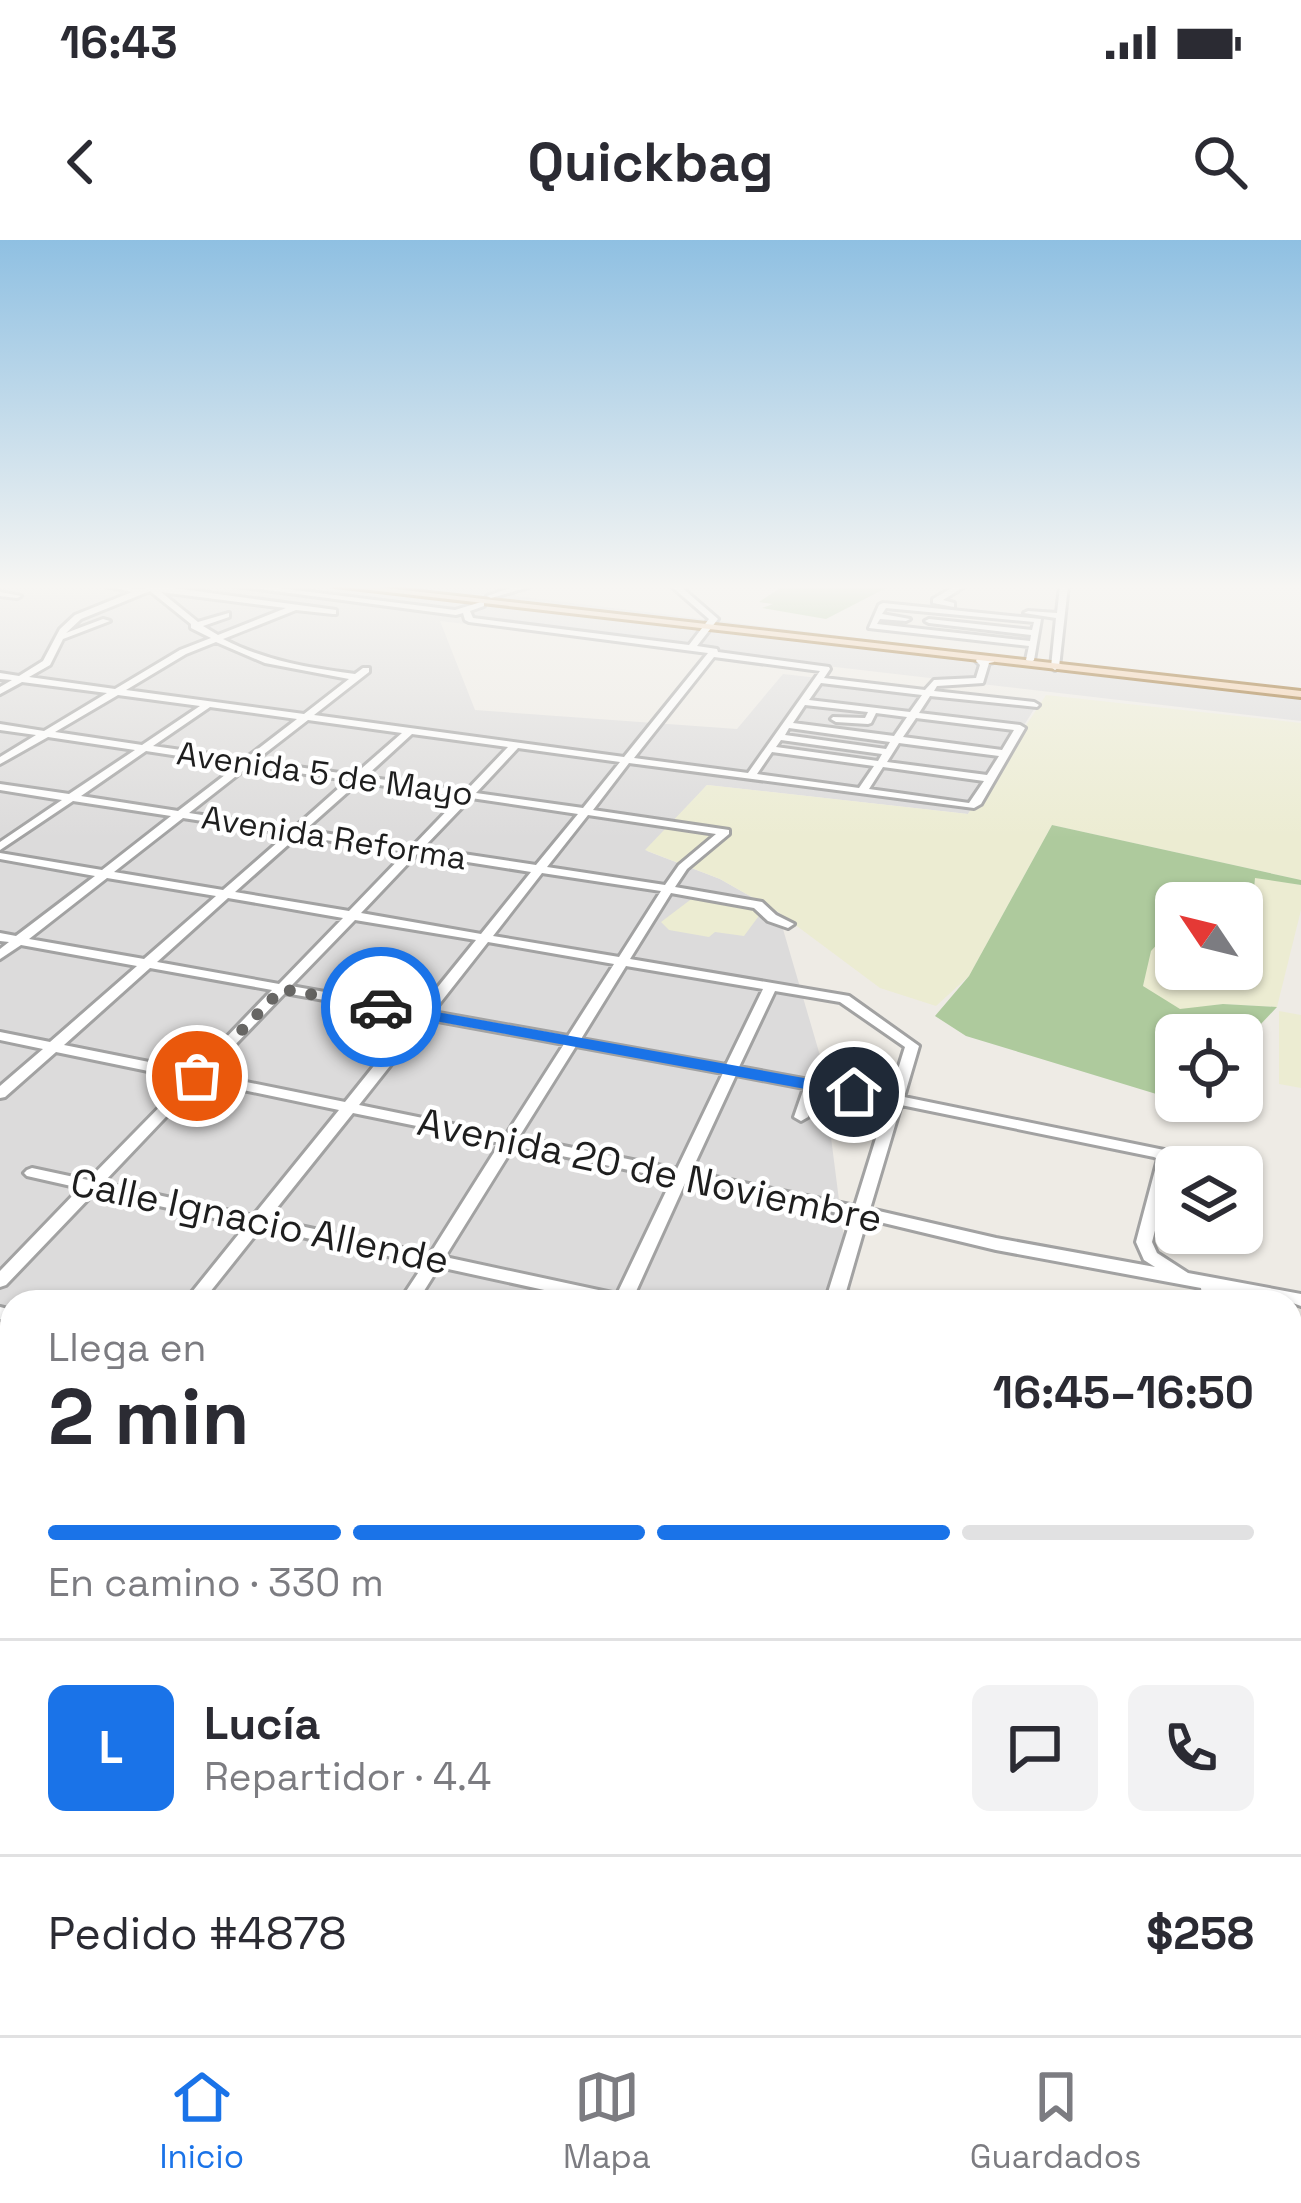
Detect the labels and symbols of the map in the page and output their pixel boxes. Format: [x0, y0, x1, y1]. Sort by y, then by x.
street label: Avenida 5 de Mayo [174, 732, 476, 816]
street label: Avenida Reforma [199, 796, 469, 880]
north arrow [1155, 882, 1263, 990]
courier [321, 947, 441, 1067]
pin [146, 1025, 248, 1127]
pin [803, 1041, 905, 1143]
street label: Avenida 20 de Noviembre [413, 1097, 887, 1243]
street label: Calle Ignacio Allende [66, 1157, 454, 1285]

